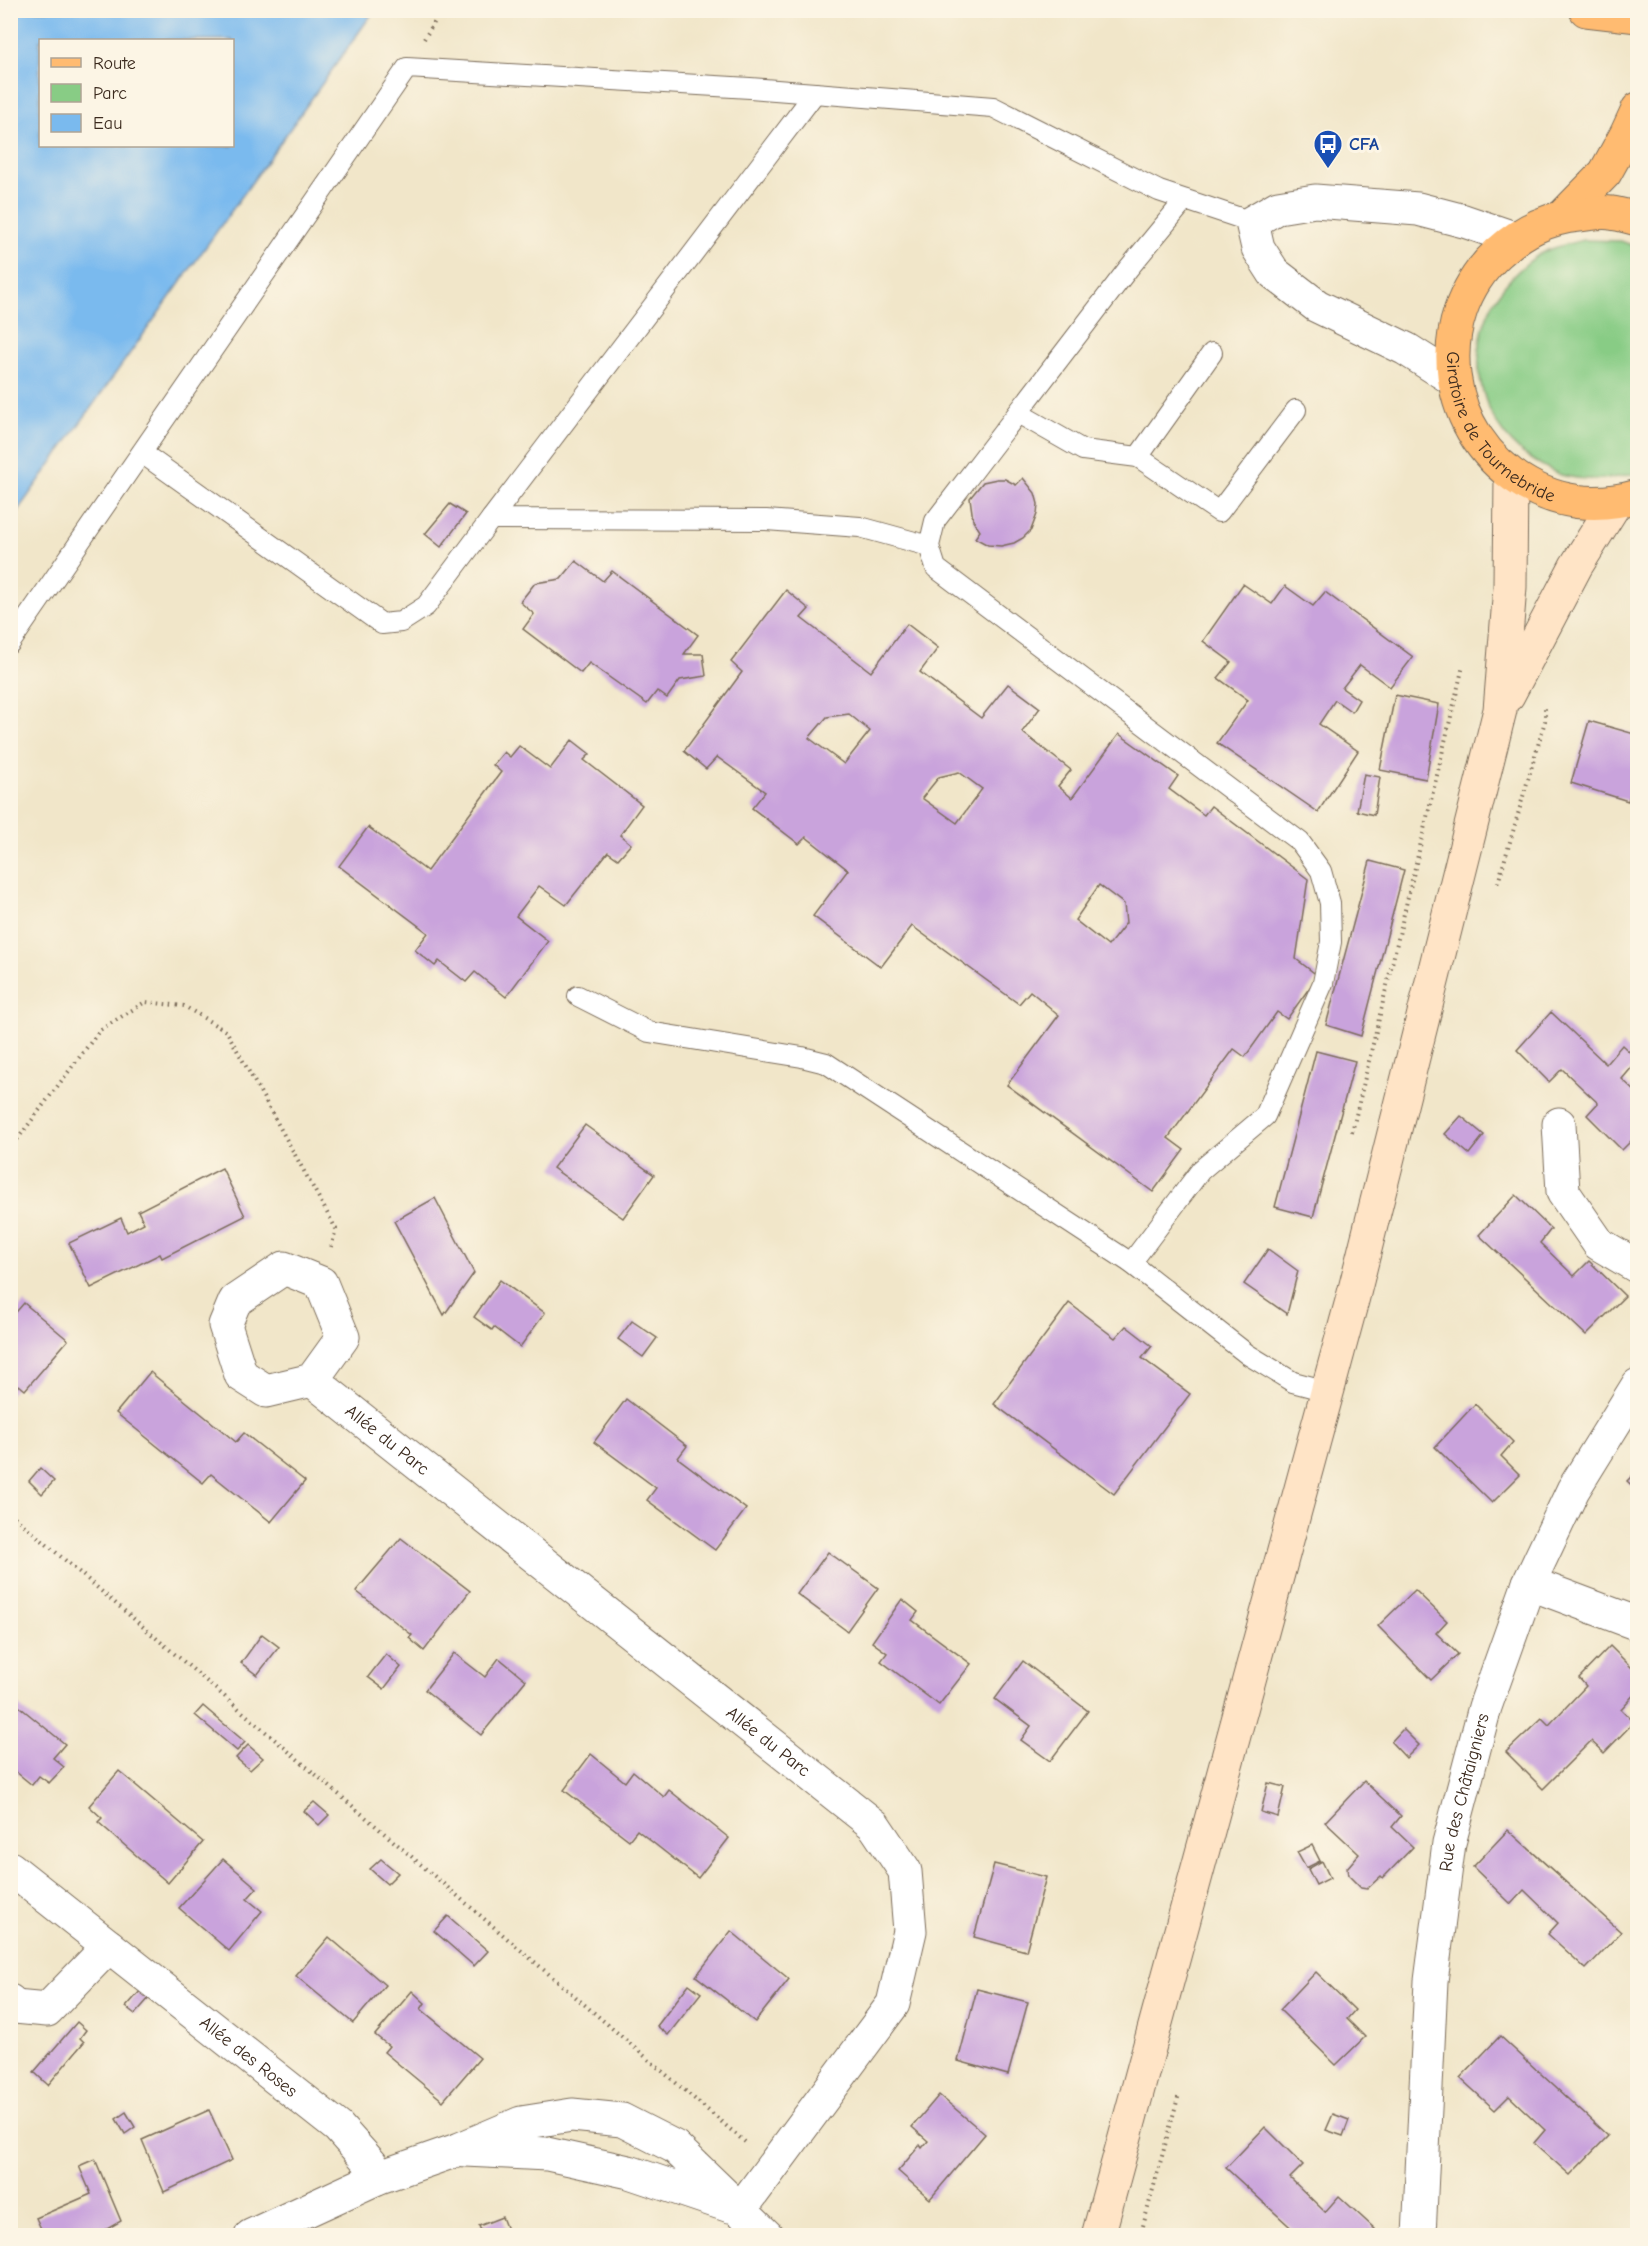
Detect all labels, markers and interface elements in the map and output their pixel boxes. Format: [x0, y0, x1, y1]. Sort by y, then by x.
legend [39, 39, 234, 147]
text: Route [93, 53, 136, 74]
text: Parc [93, 83, 127, 104]
text: Eau [93, 113, 122, 134]
bus stop icon: CFA [1312, 128, 1344, 170]
place label: CFA [1349, 134, 1379, 155]
street label: Giratoire de Tournebride [1442, 351, 1558, 506]
street label: Allée du Parc [341, 1400, 434, 1480]
street label: Allée du Parc [722, 1702, 815, 1781]
street label: Rue des Châtaigniers [1435, 1711, 1493, 1873]
street label: Allée des Roses [196, 2011, 302, 2101]

